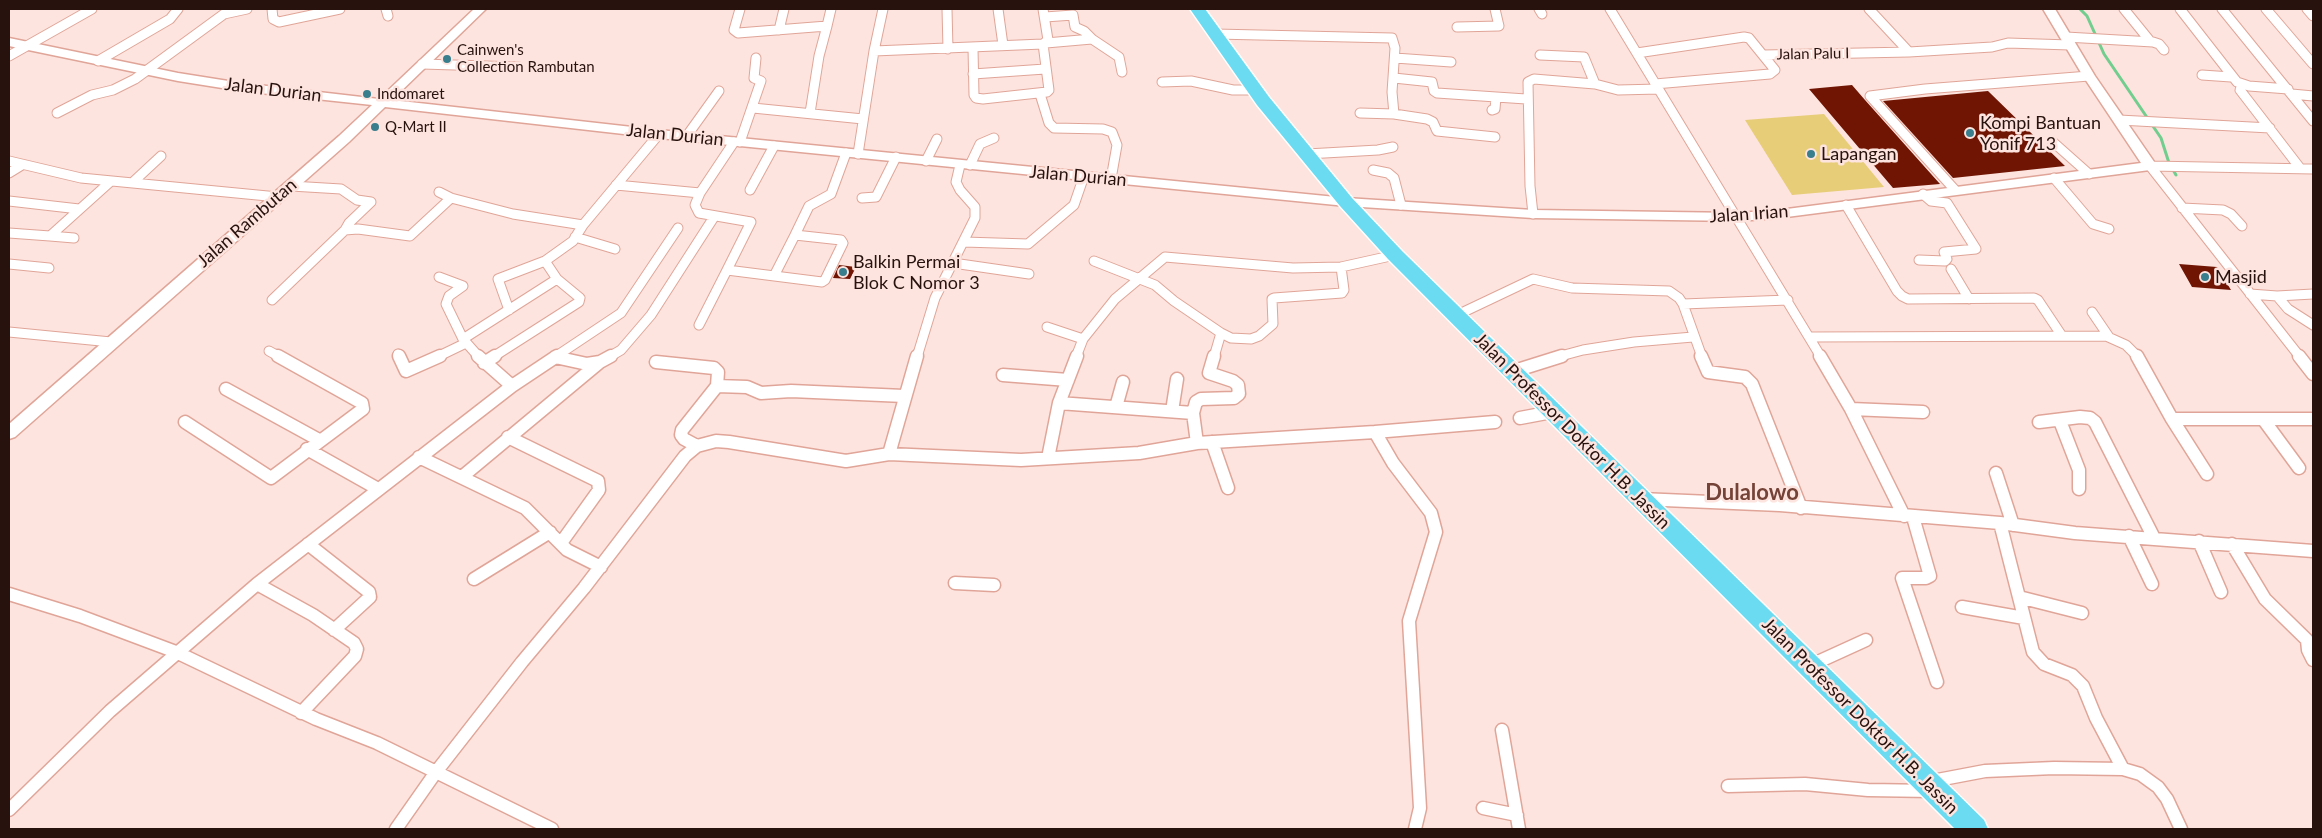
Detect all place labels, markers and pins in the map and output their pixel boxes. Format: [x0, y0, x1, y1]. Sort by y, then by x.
place label: Cainwen's Collection Rambutan [457, 41, 595, 76]
marker: Cainwen's Collection Rambutan [441, 53, 453, 65]
place label: Indomaret [377, 85, 445, 103]
marker: Indomaret [361, 88, 373, 100]
place label: Kompi Bantuan Yonif 713 [1980, 112, 2101, 154]
place label: Q-Mart II [385, 118, 447, 136]
marker: Q-Mart II [369, 121, 381, 133]
marker: Kompi Bantuan Yonif 713 [1964, 127, 1976, 139]
place label: Lapangan [1821, 143, 1897, 165]
marker: Lapangan [1805, 148, 1817, 160]
place label: Balkin Permai Blok C Nomor 3 [853, 251, 980, 294]
marker: Balkin Permai Blok C Nomor 3 [837, 266, 849, 278]
place label: Masjid [2215, 266, 2267, 288]
marker: Masjid [2199, 271, 2211, 283]

